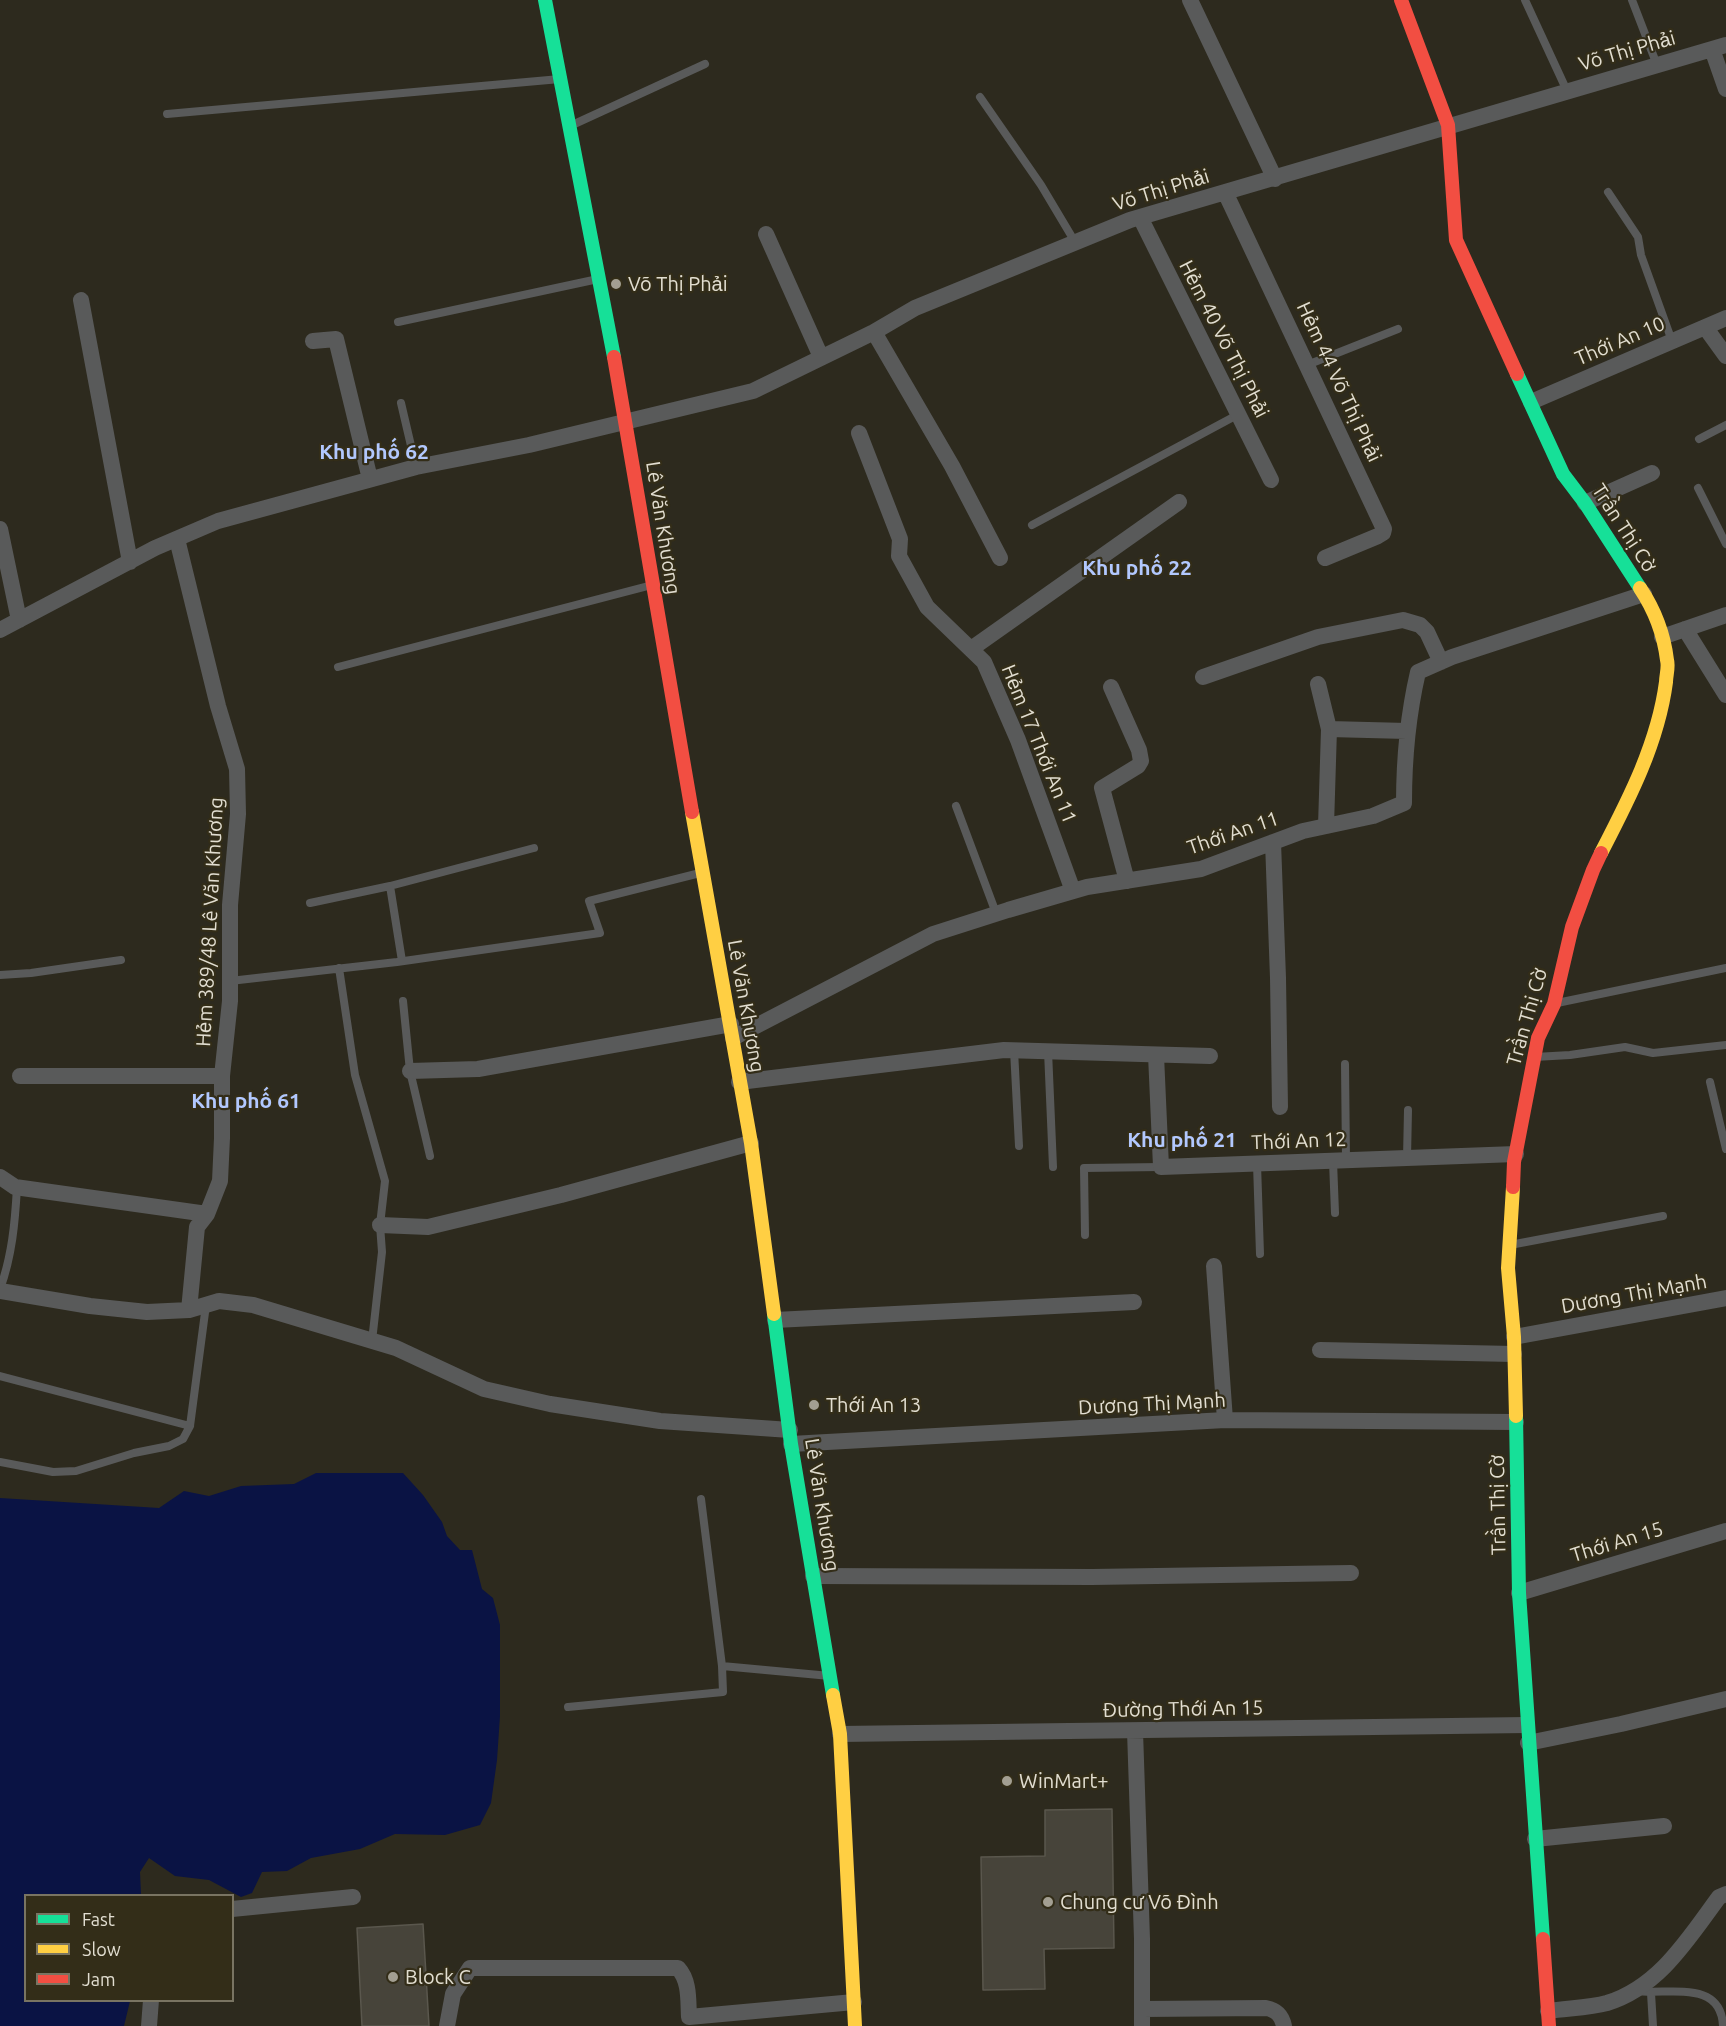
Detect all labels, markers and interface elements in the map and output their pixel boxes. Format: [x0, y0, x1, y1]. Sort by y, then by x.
street label: Võ Thị Phải [1576, 26, 1678, 76]
street label: Võ Thị Phải [1110, 164, 1212, 216]
street label: Hẻm 40 Võ Thị Phải [1174, 256, 1274, 422]
place label: Võ Thị Phải [628, 272, 728, 296]
marker: Võ Thị Phải [609, 277, 623, 291]
street label: Hẻm 44 Võ Thị Phải [1291, 298, 1387, 466]
street label: Thới An 10 [1571, 311, 1669, 371]
district label: Khu phố 62 [319, 439, 429, 465]
street label: Lê Văn Khương [641, 460, 685, 596]
street label: Trần Thị Cờ [1587, 479, 1661, 577]
district label: Khu phố 22 [1082, 555, 1192, 581]
street label: Hẻm 17 Thới An 11 [996, 661, 1082, 827]
street label: Hẻm 389/48 Lê Văn Khương [191, 797, 229, 1047]
street label: Thới An 11 [1184, 806, 1282, 860]
street label: Lê Văn Khương [723, 938, 769, 1074]
street label: Trần Thị Cờ [1502, 965, 1552, 1069]
district label: Khu phố 61 [191, 1088, 301, 1114]
district label: Khu phố 21 [1127, 1127, 1237, 1153]
street label: Thới An 12 [1251, 1127, 1347, 1155]
street label: Dương Thị Mạnh [1559, 1269, 1709, 1319]
street label: Dương Thị Mạnh [1078, 1388, 1226, 1420]
place label: Thới An 13 [826, 1393, 921, 1417]
marker: Thới An 13 [807, 1398, 821, 1412]
street label: Lê Văn Khương [800, 1437, 844, 1573]
street label: Trần Thị Cờ [1485, 1455, 1511, 1555]
street label: Thới An 15 [1568, 1517, 1666, 1567]
street label: Đường Thới An 15 [1102, 1696, 1264, 1722]
place label: WinMart+ [1019, 1769, 1109, 1793]
marker: WinMart+ [1000, 1774, 1014, 1788]
place label: Chung cư Võ Đình [1060, 1890, 1219, 1914]
legend [24, 1894, 234, 2002]
marker: Chung cư Võ Đình [1041, 1895, 1055, 1909]
text: Fast [82, 1909, 115, 1929]
text: Slow [82, 1939, 121, 1959]
place label: Block C [405, 1965, 471, 1989]
text: Jam [82, 1969, 116, 1989]
marker: Block C [386, 1970, 400, 1984]

